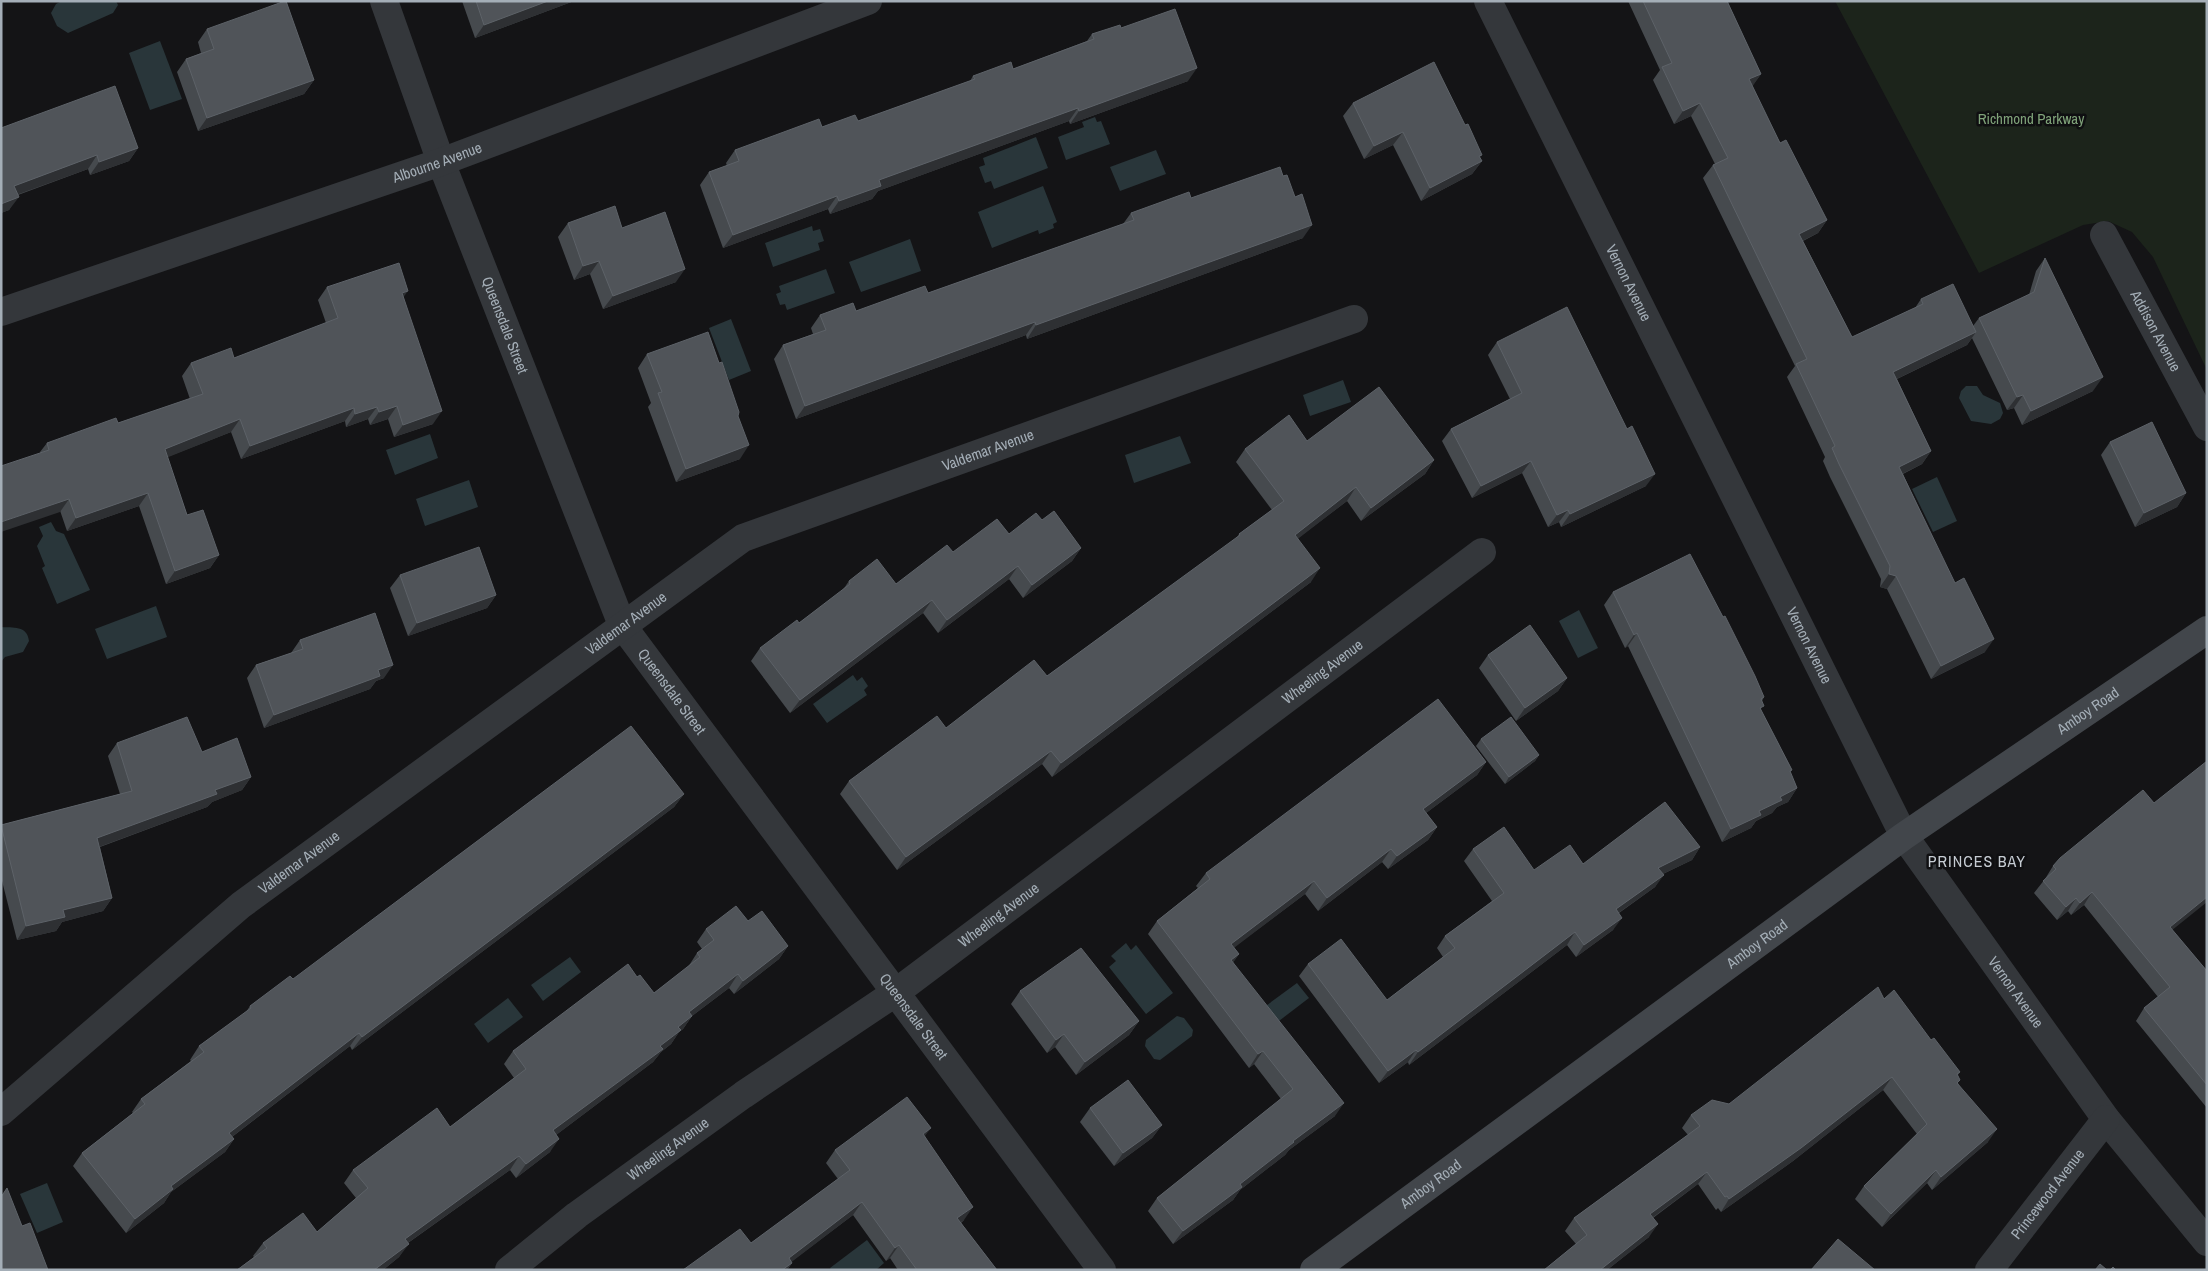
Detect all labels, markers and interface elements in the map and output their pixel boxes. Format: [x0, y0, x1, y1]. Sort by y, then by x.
park label: Richmond Parkway [1978, 108, 2085, 129]
street label: Albourne Avenue [389, 137, 485, 188]
street label: Vernon Avenue [1601, 241, 1657, 325]
street label: Queensdale Street [477, 273, 534, 377]
street label: Addison Avenue [2125, 286, 2186, 375]
street label: Valdemar Avenue [939, 424, 1037, 476]
street label: Valdemar Avenue [581, 586, 671, 660]
street label: Vernon Avenue [1782, 603, 1838, 687]
street label: Wheeling Avenue [1277, 634, 1367, 709]
street label: Queensdale Street [633, 644, 711, 739]
street label: Amboy Road [2052, 682, 2123, 740]
street label: Valdemar Avenue [254, 825, 344, 899]
district label: PRINCES BAY [1928, 850, 2026, 872]
street label: Wheeling Avenue [954, 877, 1043, 952]
street label: Amboy Road [1721, 914, 1792, 974]
street label: Vernon Avenue [1983, 952, 2049, 1032]
street label: Queensdale Street [875, 969, 953, 1064]
street label: Wheeling Avenue [623, 1112, 713, 1185]
street label: Princewood Avenue [2006, 1144, 2089, 1243]
street label: Amboy Road [1395, 1154, 1465, 1214]

